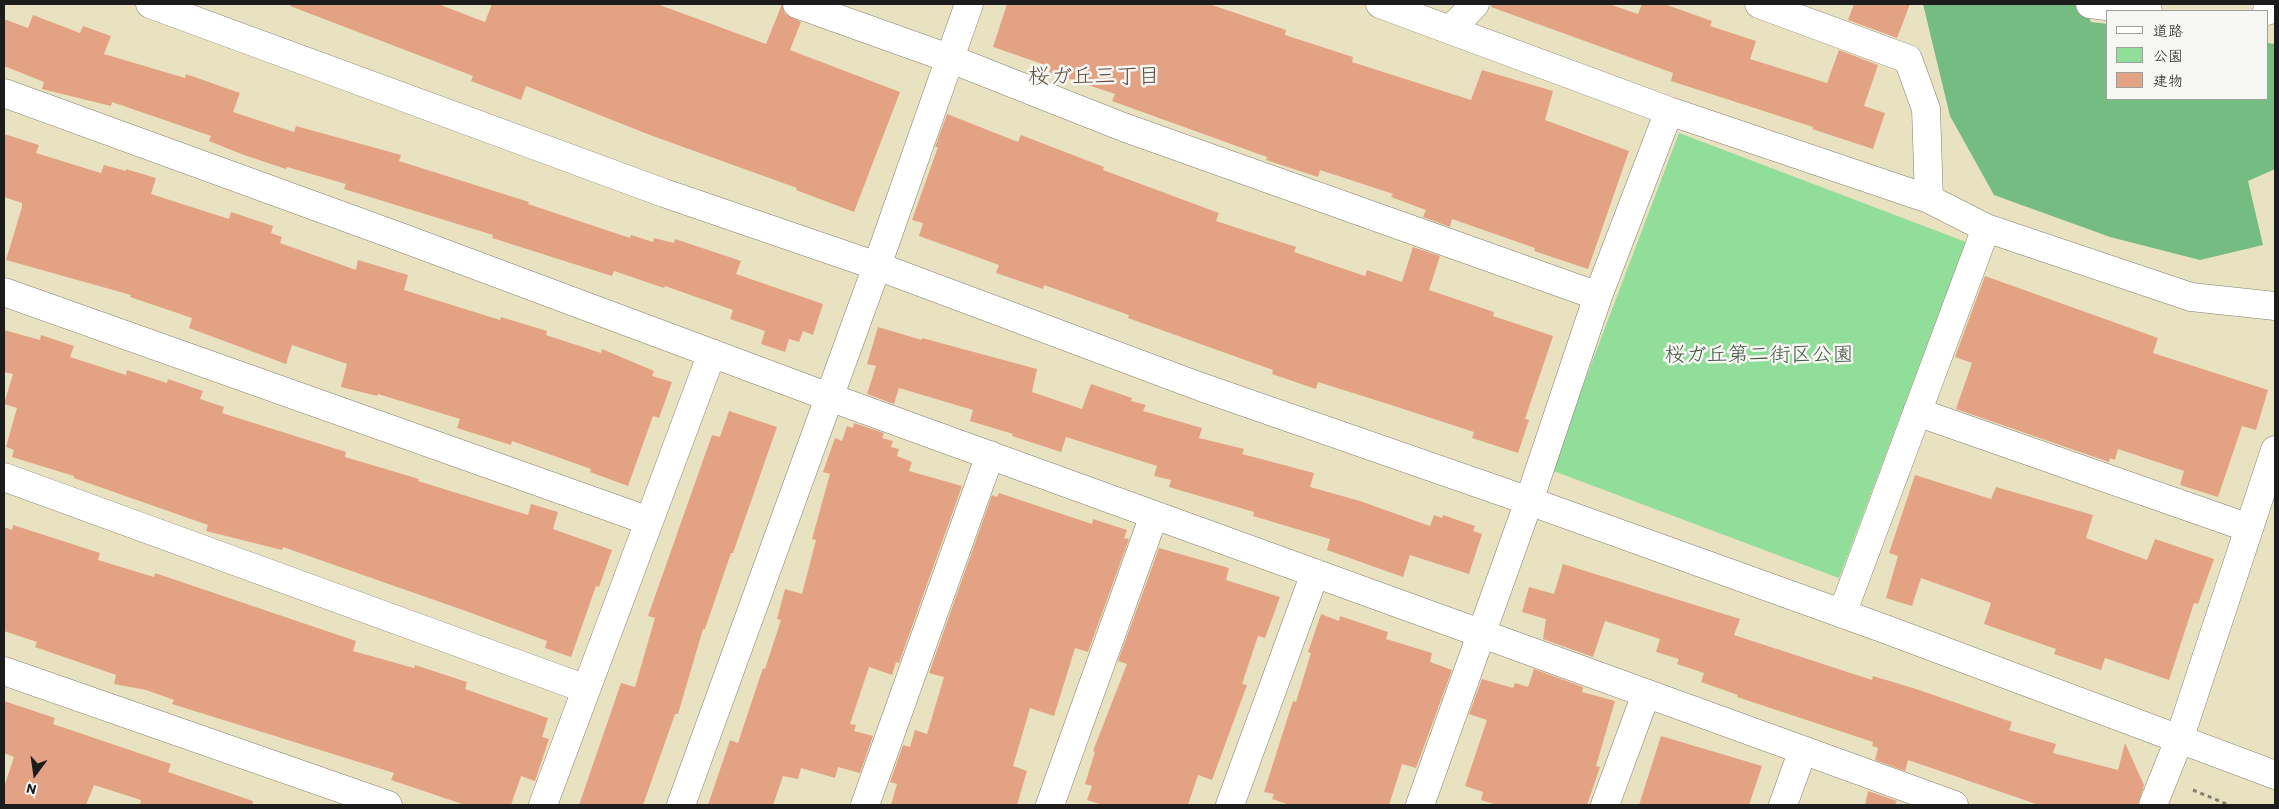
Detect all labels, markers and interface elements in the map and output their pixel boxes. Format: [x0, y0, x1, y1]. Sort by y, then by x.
legend [2106, 10, 2269, 100]
text: 道路 [2153, 22, 2183, 40]
text: 公園 [2153, 47, 2183, 65]
district label: 桜ガ丘三丁目 [1028, 64, 1160, 90]
text: 建物 [2153, 72, 2183, 90]
park label: 桜ガ丘第二街区公園 [1665, 343, 1853, 369]
north arrow [10, 749, 60, 799]
text: N [25, 780, 38, 798]

